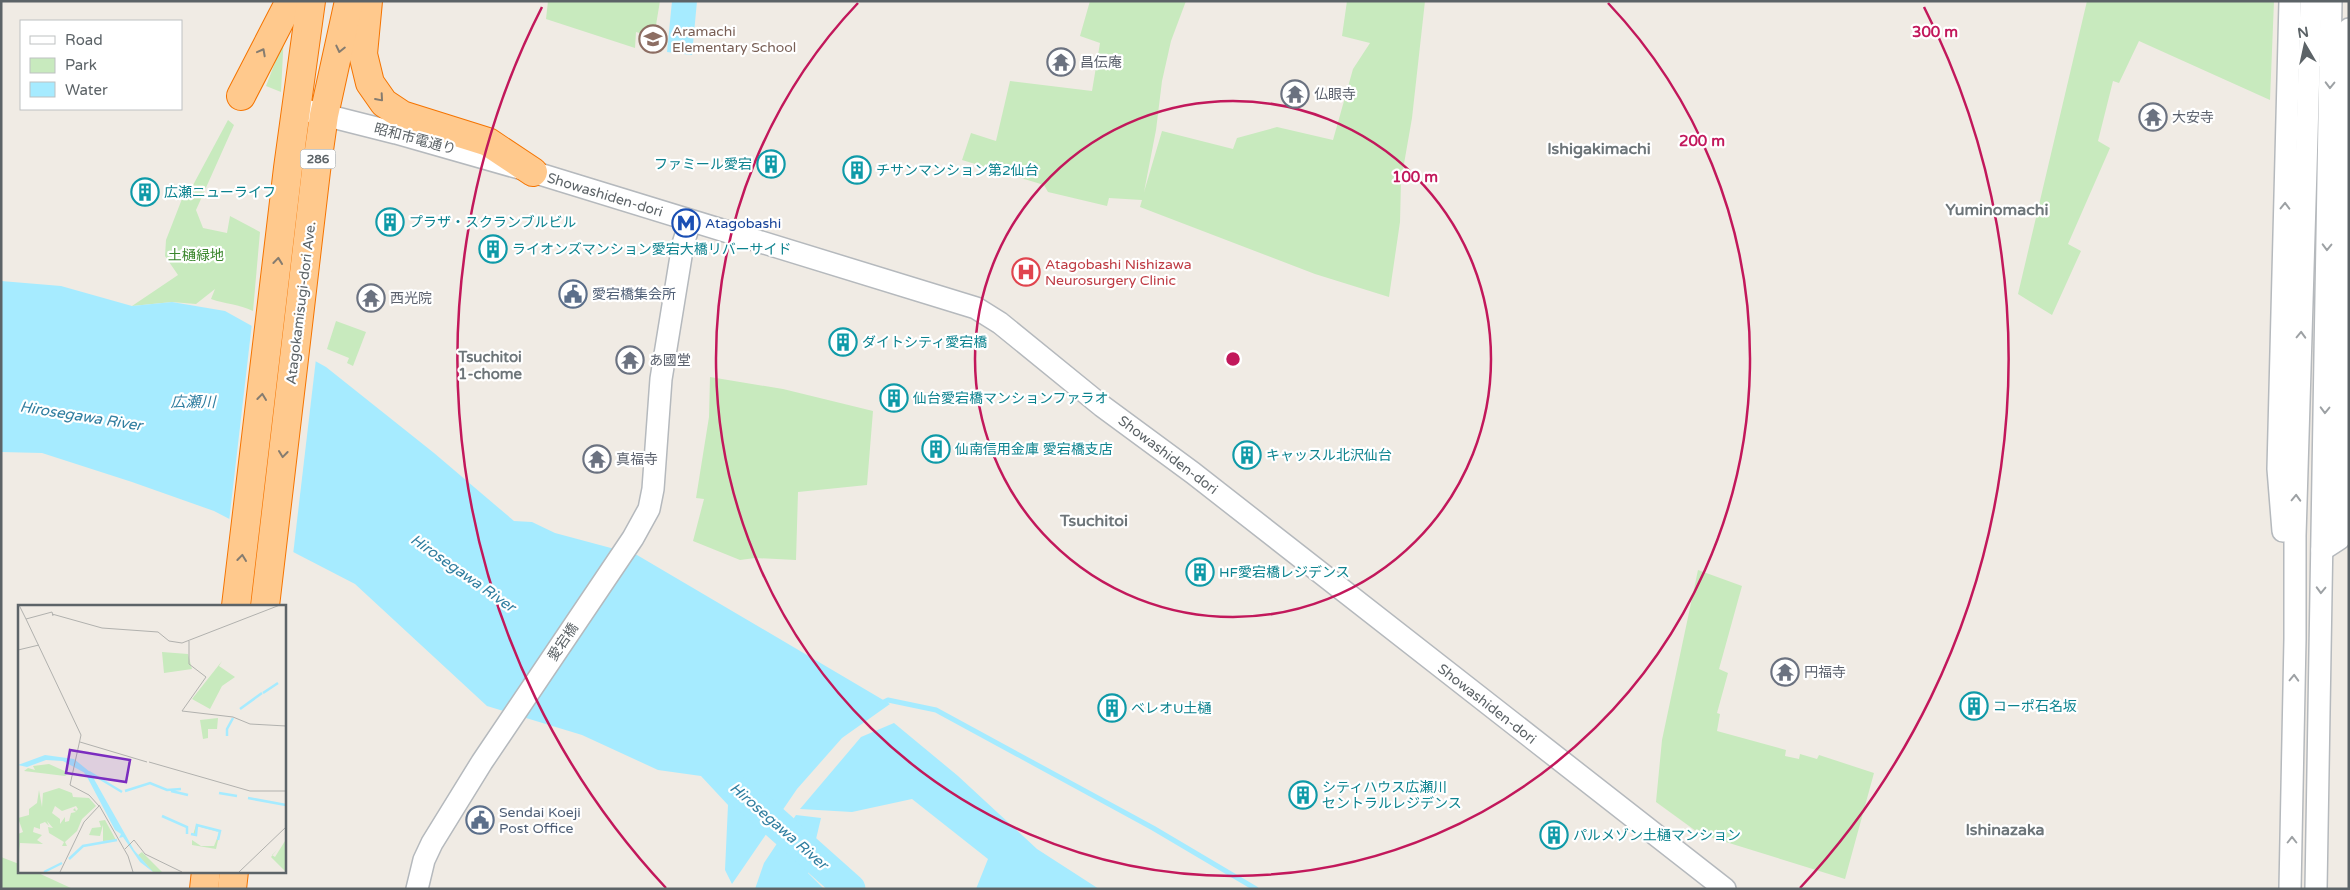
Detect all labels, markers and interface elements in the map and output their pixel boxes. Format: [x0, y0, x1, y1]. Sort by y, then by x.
legend [20, 20, 182, 110]
north arrow [2280, 20, 2330, 70]
place label: Aramachi Elementary School [672, 23, 796, 56]
text: 300 m [1912, 23, 1958, 41]
text: N [2296, 23, 2310, 42]
school or university icon: Aramachi Elementary School [638, 24, 668, 54]
text: Road [65, 31, 103, 49]
one-way arrow [335, 45, 346, 54]
temple icon: 昌伝庵 [1046, 47, 1076, 77]
one-way arrow [256, 48, 266, 57]
place label: 昌伝庵 [1080, 54, 1122, 71]
text: Park [65, 56, 97, 74]
temple icon: 仏眼寺 [1280, 79, 1310, 109]
text: Water [65, 81, 108, 99]
one-way arrow [2325, 82, 2335, 89]
place label: 仏眼寺 [1314, 86, 1356, 103]
one-way arrow [375, 92, 384, 101]
temple icon: 大安寺 [2138, 102, 2168, 132]
place label: 大安寺 [2172, 109, 2214, 126]
street label: 昭和市電通り [372, 120, 458, 158]
text: 200 m [1679, 132, 1725, 150]
district label: Ishigakimachi [1547, 139, 1651, 159]
building icon: ファミール愛宕 [756, 149, 786, 179]
road number: 286 [300, 150, 336, 168]
building icon: チサンマンション第2仙台 [842, 155, 872, 185]
place label: ファミール愛宕 [654, 156, 752, 173]
place label: チサンマンション第2仙台 [876, 162, 1039, 179]
text: 100 m [1392, 168, 1438, 186]
street label: Showashiden-dori [545, 169, 665, 221]
building icon: 広瀬ニューライフ [130, 177, 160, 207]
place label: 広瀬ニューライフ [164, 184, 276, 201]
district label: Yuminomachi [1946, 200, 2048, 220]
one-way arrow [2280, 201, 2290, 209]
building icon: プラザ・スクランブルビル [375, 207, 405, 237]
metro station icon: Atagobashi [671, 208, 701, 238]
place label: プラザ・スクランブルビル [409, 214, 577, 231]
place label: Atagobashi [705, 215, 781, 232]
street label: Atagokamisugi-dori Ave. [283, 220, 319, 386]
building icon: ライオンズマンション愛宕大橋リバーサイド [478, 234, 508, 264]
place label: ライオンズマンション愛宕大橋リバーサイド [512, 241, 791, 258]
one-way arrow [2322, 244, 2332, 252]
park label: 土樋緑地 [168, 247, 224, 264]
place label: Atagobashi Nishizawa Neurosurgery Clinic [1045, 256, 1192, 289]
one-way arrow [272, 257, 283, 265]
hospital icon: Atagobashi Nishizawa Neurosurgery Clinic [1011, 257, 1041, 287]
public building icon: 愛宕橋集会所 [558, 279, 588, 309]
temple icon: 西光院 [356, 283, 386, 313]
place label: 愛宕橋集会所 [592, 286, 676, 303]
place label: 西光院 [390, 290, 432, 307]
building icon: ダイトシティ愛宕橋 [828, 327, 858, 357]
one-way arrow [2296, 331, 2306, 338]
place label: ダイトシティ愛宕橋 [862, 334, 987, 351]
temple icon: あ國堂 [615, 345, 645, 375]
district label: Tsuchitoi 1-chome [457, 348, 523, 383]
centre of rings [1224, 350, 1242, 368]
place label: あ國堂 [649, 352, 691, 369]
building icon: 仙台愛宕橋マンションファラオ [879, 383, 909, 413]
place label: 仙台愛宕橋マンションファラオ [913, 390, 1109, 407]
one-way arrow [256, 392, 267, 400]
water label: 広瀬川 [170, 393, 217, 411]
water label: Hirosegawa River [19, 397, 146, 435]
one-way arrow [2320, 406, 2330, 414]
street label: Showashiden-dori [1115, 412, 1221, 498]
building icon: 仙南信用金庫 愛宕橋支店 [921, 434, 951, 464]
building icon: キャッスル北沢仙台 [1232, 440, 1262, 470]
place label: 仙南信用金庫 愛宕橋支店 [955, 441, 1113, 458]
temple icon: 真福寺 [582, 444, 612, 474]
place label: キャッスル北沢仙台 [1266, 447, 1392, 464]
one-way arrow [278, 450, 289, 458]
place label: 真福寺 [616, 451, 658, 468]
one-way arrow [2291, 493, 2301, 501]
district label: Tsuchitoi [1059, 511, 1128, 531]
water label: Hirosegawa River [407, 530, 521, 617]
one-way arrow [236, 554, 247, 562]
building icon: HF愛宕橋レジデンス [1185, 557, 1215, 587]
place label: HF愛宕橋レジデンス [1219, 564, 1350, 581]
one-way arrow [2316, 586, 2327, 594]
inset map [18, 605, 285, 872]
street label: 愛宕橋 [544, 620, 582, 664]
temple icon: 円福寺 [1770, 657, 1800, 687]
street label: Showashiden-dori [1434, 660, 1540, 748]
place label: 円福寺 [1804, 664, 1846, 681]
one-way arrow [2289, 673, 2299, 681]
building icon: コーポ石名坂 [1959, 691, 1989, 721]
building icon: ベレオU土樋 [1097, 693, 1127, 723]
place label: コーポ石名坂 [1993, 698, 2077, 715]
place label: ベレオU土樋 [1131, 700, 1212, 717]
water label: Hirosegawa River [726, 779, 833, 875]
place label: シティハウス広瀬川 セントラルレジデンス [1322, 779, 1462, 812]
building icon: シティハウス広瀬川 セントラルレジデンス [1288, 780, 1318, 810]
place label: Sendai Koeji Post Office [499, 804, 581, 837]
public building icon: Sendai Koeji Post Office [465, 805, 495, 835]
building icon: パルメゾン土樋マンション [1539, 820, 1569, 850]
district label: Ishinazaka [1965, 820, 2045, 840]
place label: パルメゾン土樋マンション [1573, 827, 1741, 844]
one-way arrow [2287, 836, 2297, 844]

